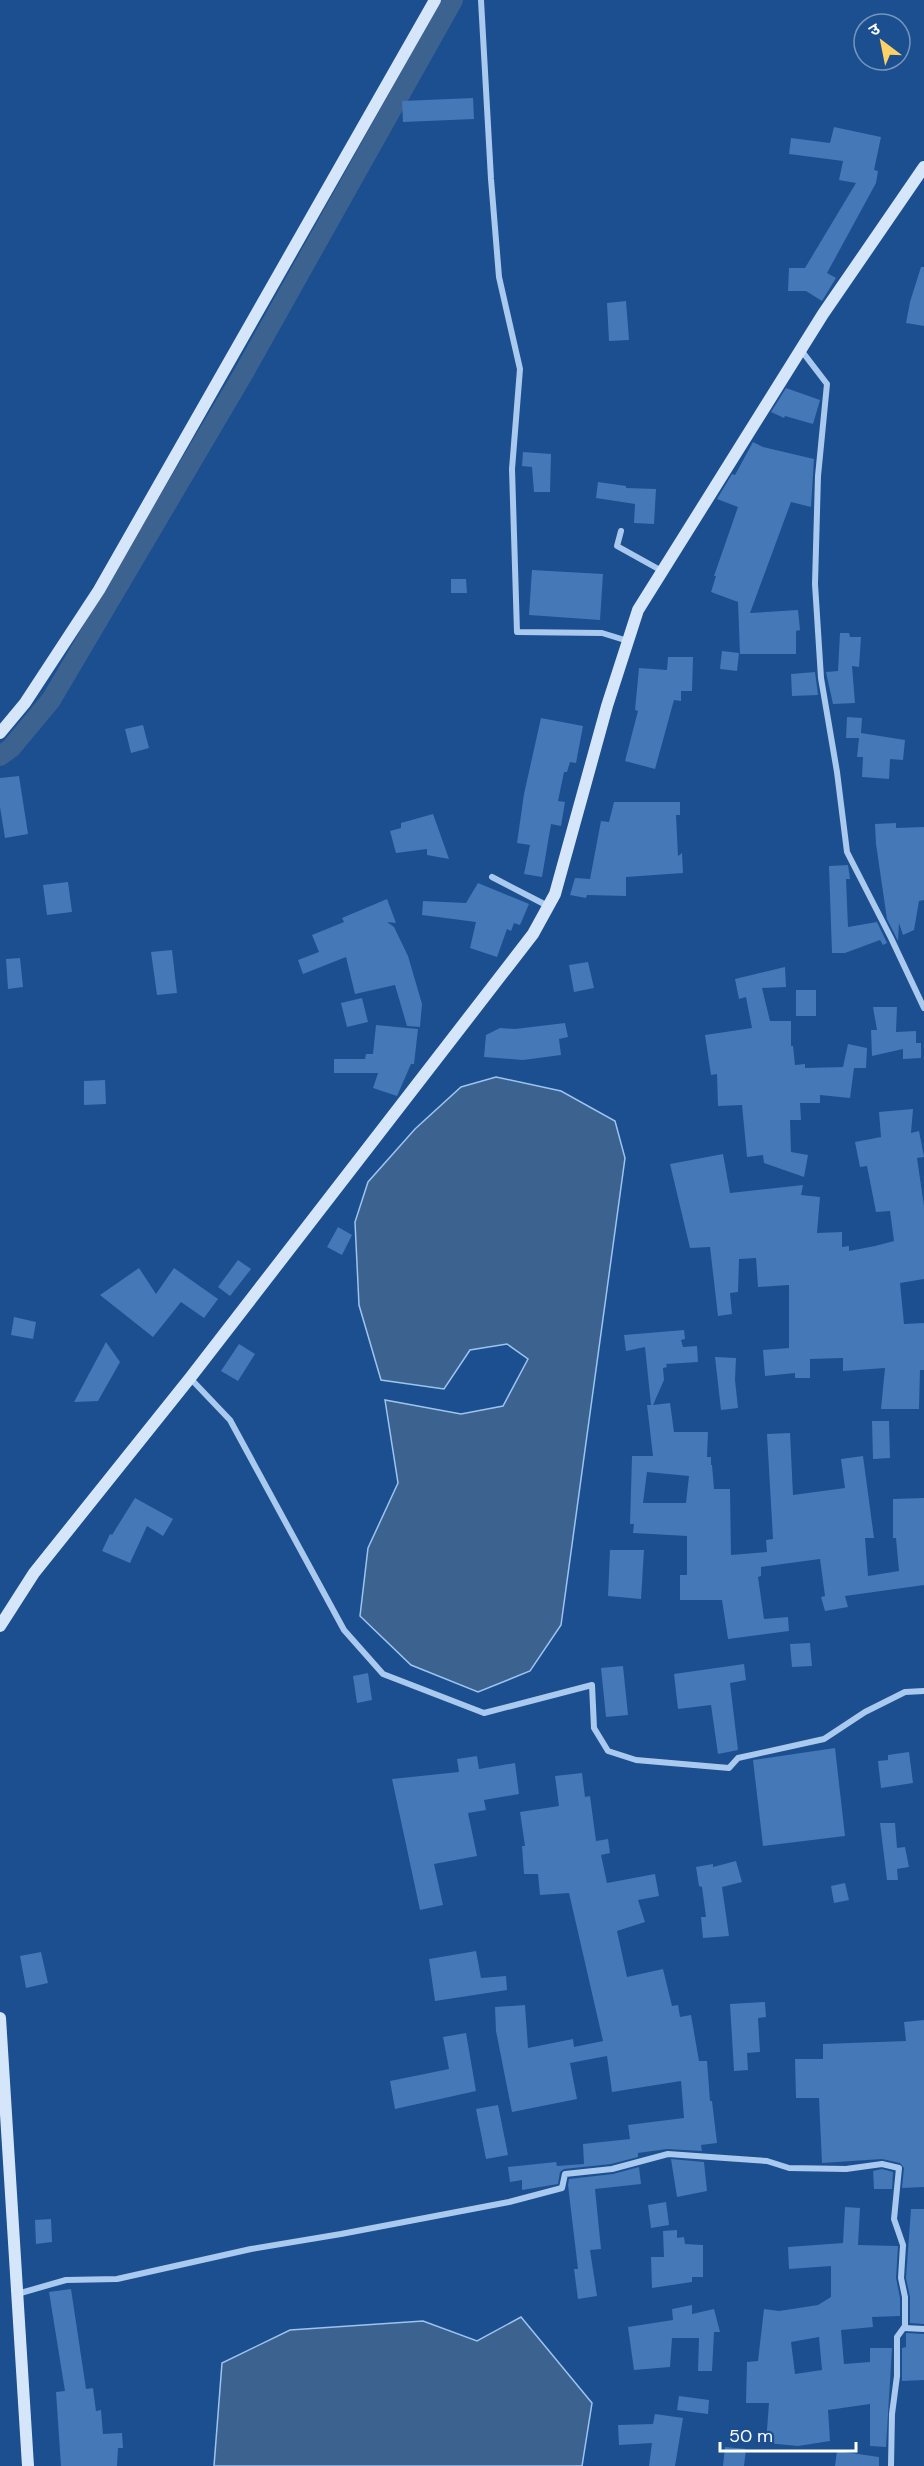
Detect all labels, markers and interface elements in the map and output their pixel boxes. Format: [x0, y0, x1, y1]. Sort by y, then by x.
north arrow [852, 12, 912, 72]
text: उ [865, 18, 884, 41]
scale bar [720, 2415, 856, 2453]
text: 50 m [729, 2424, 773, 2448]

